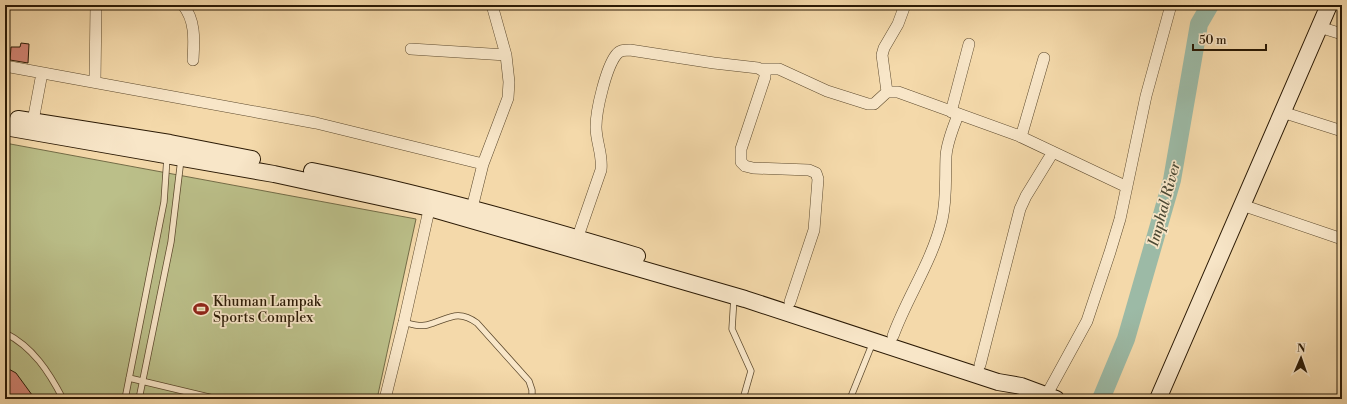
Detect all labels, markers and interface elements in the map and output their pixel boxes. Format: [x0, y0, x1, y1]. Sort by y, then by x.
scale bar [1193, 26, 1266, 52]
text: 50 m [1199, 33, 1227, 48]
water label: Imphal River [1144, 159, 1185, 250]
place label: Khuman Lampak Sports Complex [213, 293, 322, 327]
sports icon: Khuman Lampak Sports Complex [192, 300, 210, 318]
north arrow [1281, 338, 1321, 378]
text: N [1297, 342, 1306, 356]

